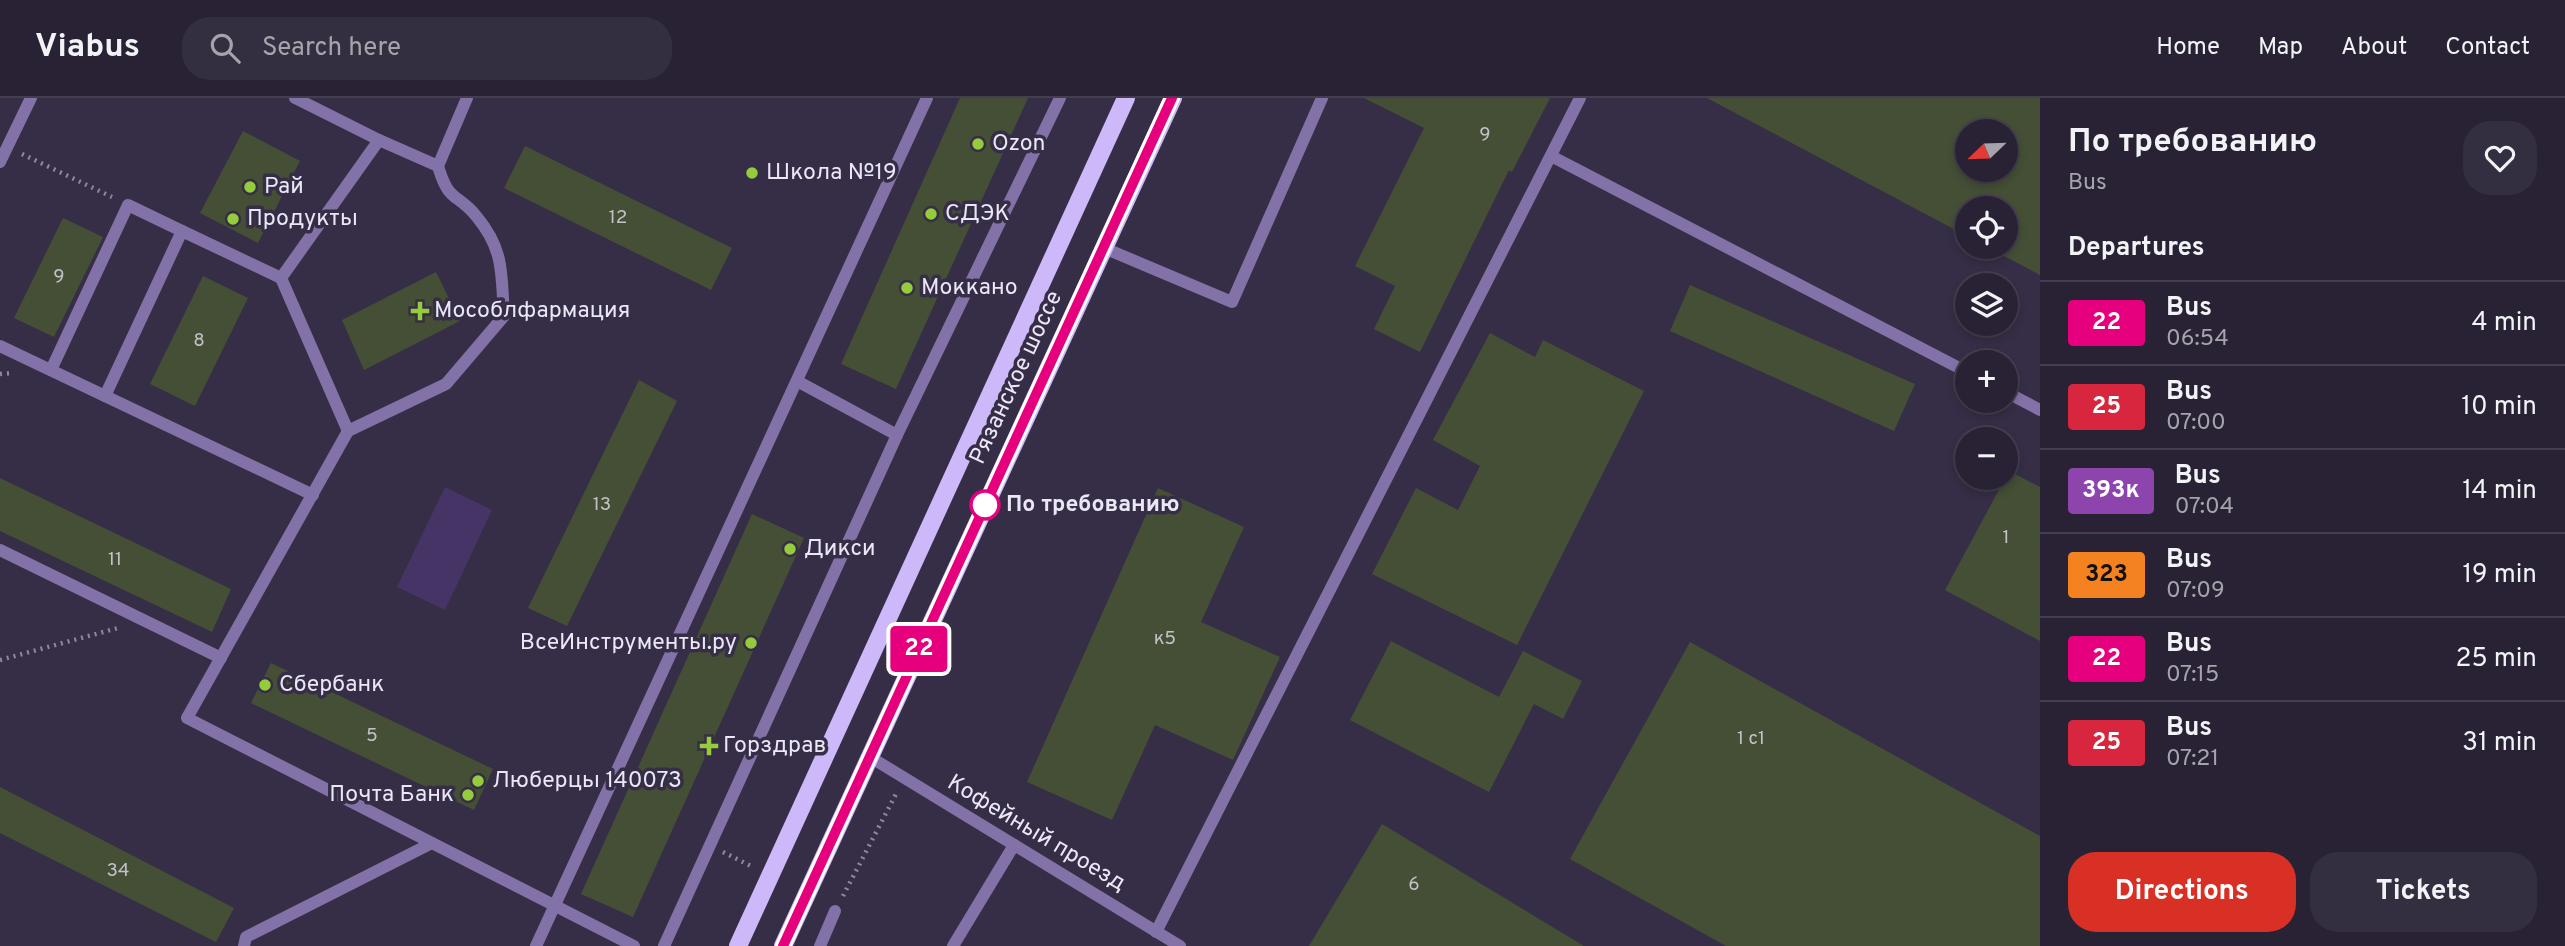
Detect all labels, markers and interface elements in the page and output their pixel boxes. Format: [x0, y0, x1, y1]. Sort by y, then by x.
search box [182, 17, 672, 80]
text: Viabus [35, 27, 140, 69]
icon: search [206, 29, 244, 67]
text: Search here [262, 32, 401, 65]
text: Home [2156, 33, 2220, 63]
text: Map [2258, 33, 2303, 63]
text: About [2341, 33, 2407, 63]
text: Contact [2445, 33, 2530, 63]
north arrow [1955, 119, 2018, 182]
map controls [1955, 119, 2018, 490]
button: heart [2463, 121, 2537, 195]
text: По требованию [2068, 122, 2317, 164]
house number: 9 [1479, 123, 1491, 147]
place label: Ozon [992, 130, 1045, 159]
marker: Ozon [970, 136, 986, 152]
place label: Школа №19 [766, 159, 897, 188]
marker: Школа №19 [744, 165, 760, 181]
text: Bus [2068, 169, 2107, 198]
place label: Рай [264, 173, 304, 202]
marker: Рай [242, 179, 258, 195]
button: locate [1955, 196, 2018, 259]
place label: СДЭК [945, 200, 1010, 229]
place label: Продукты [247, 205, 358, 234]
house number: 12 [609, 206, 627, 230]
marker: СДЭК [923, 206, 939, 222]
marker: Продукты [225, 211, 241, 227]
text: Departures [2068, 232, 2205, 265]
house number: 9 [53, 265, 65, 289]
button: layers [1955, 273, 2018, 336]
place label: Моккано [921, 274, 1018, 303]
marker: Моккано [899, 280, 915, 296]
street label: Рязанское шоссе [964, 287, 1070, 469]
text: Bus [2166, 292, 2212, 325]
place label: Мособлфармация [434, 297, 630, 326]
marker: Мособлфармация [412, 303, 428, 319]
text: 4 min [2471, 307, 2537, 340]
text: 22 [2092, 308, 2121, 338]
text: 06:54 [2166, 325, 2229, 354]
house number: 8 [193, 329, 205, 353]
button: + [1955, 350, 2018, 413]
text: Bus [2166, 376, 2212, 409]
text: 10 min [2461, 391, 2537, 424]
text: 25 [2092, 392, 2121, 422]
text: 07:00 [2166, 409, 2226, 438]
button: − [1955, 427, 2018, 490]
text: Bus [2175, 460, 2221, 493]
text: 14 min [2462, 475, 2537, 508]
text: 393к [2082, 476, 2140, 506]
marker: По требованию [970, 490, 1000, 520]
place label: По требованию [1006, 491, 1180, 520]
house number: 13 [593, 493, 611, 517]
text: 07:04 [2175, 493, 2234, 522]
house number: 1 [2002, 526, 2010, 550]
place label: Дикси [804, 535, 875, 564]
marker: Дикси [782, 541, 798, 557]
text: Bus [2166, 544, 2212, 577]
house number: 11 [108, 548, 122, 572]
text: 19 min [2462, 559, 2537, 592]
text: 323 [2085, 560, 2128, 590]
text: 07:09 [2166, 577, 2225, 606]
line badge: 22 [888, 626, 950, 672]
house number: к5 [1154, 627, 1176, 651]
text: Bus [2166, 628, 2212, 661]
place label: ВсеИнструменты.ру [520, 629, 737, 658]
text: 22 [904, 634, 934, 664]
marker: ВсеИнструменты.ру [743, 635, 759, 651]
text: 25 min [2456, 643, 2537, 676]
text: 22 [2092, 644, 2121, 674]
text: 07:15 [2166, 661, 2219, 690]
place label: Сбербанк [279, 671, 384, 700]
marker: Сбербанк [257, 677, 273, 693]
text: Bus [2166, 712, 2212, 745]
house number: 5 [366, 724, 378, 748]
house number: 1 с1 [1737, 727, 1765, 751]
text: 31 min [2462, 727, 2537, 760]
text: 25 [2092, 728, 2121, 758]
place label: Горздрав [723, 732, 826, 761]
marker: Горздрав [701, 738, 717, 754]
text: 07:21 [2166, 745, 2219, 774]
place label: Люберцы 140073 [492, 767, 682, 796]
street label: Кофейный проезд [941, 769, 1131, 899]
marker: Люберцы 140073 [470, 773, 486, 789]
place label: Почта Банк [329, 781, 454, 810]
marker: Почта Банк [460, 787, 476, 803]
button: Directions [2068, 852, 2296, 932]
button: Tickets [2310, 852, 2537, 932]
house number: 34 [106, 859, 130, 883]
house number: 6 [1408, 873, 1420, 897]

